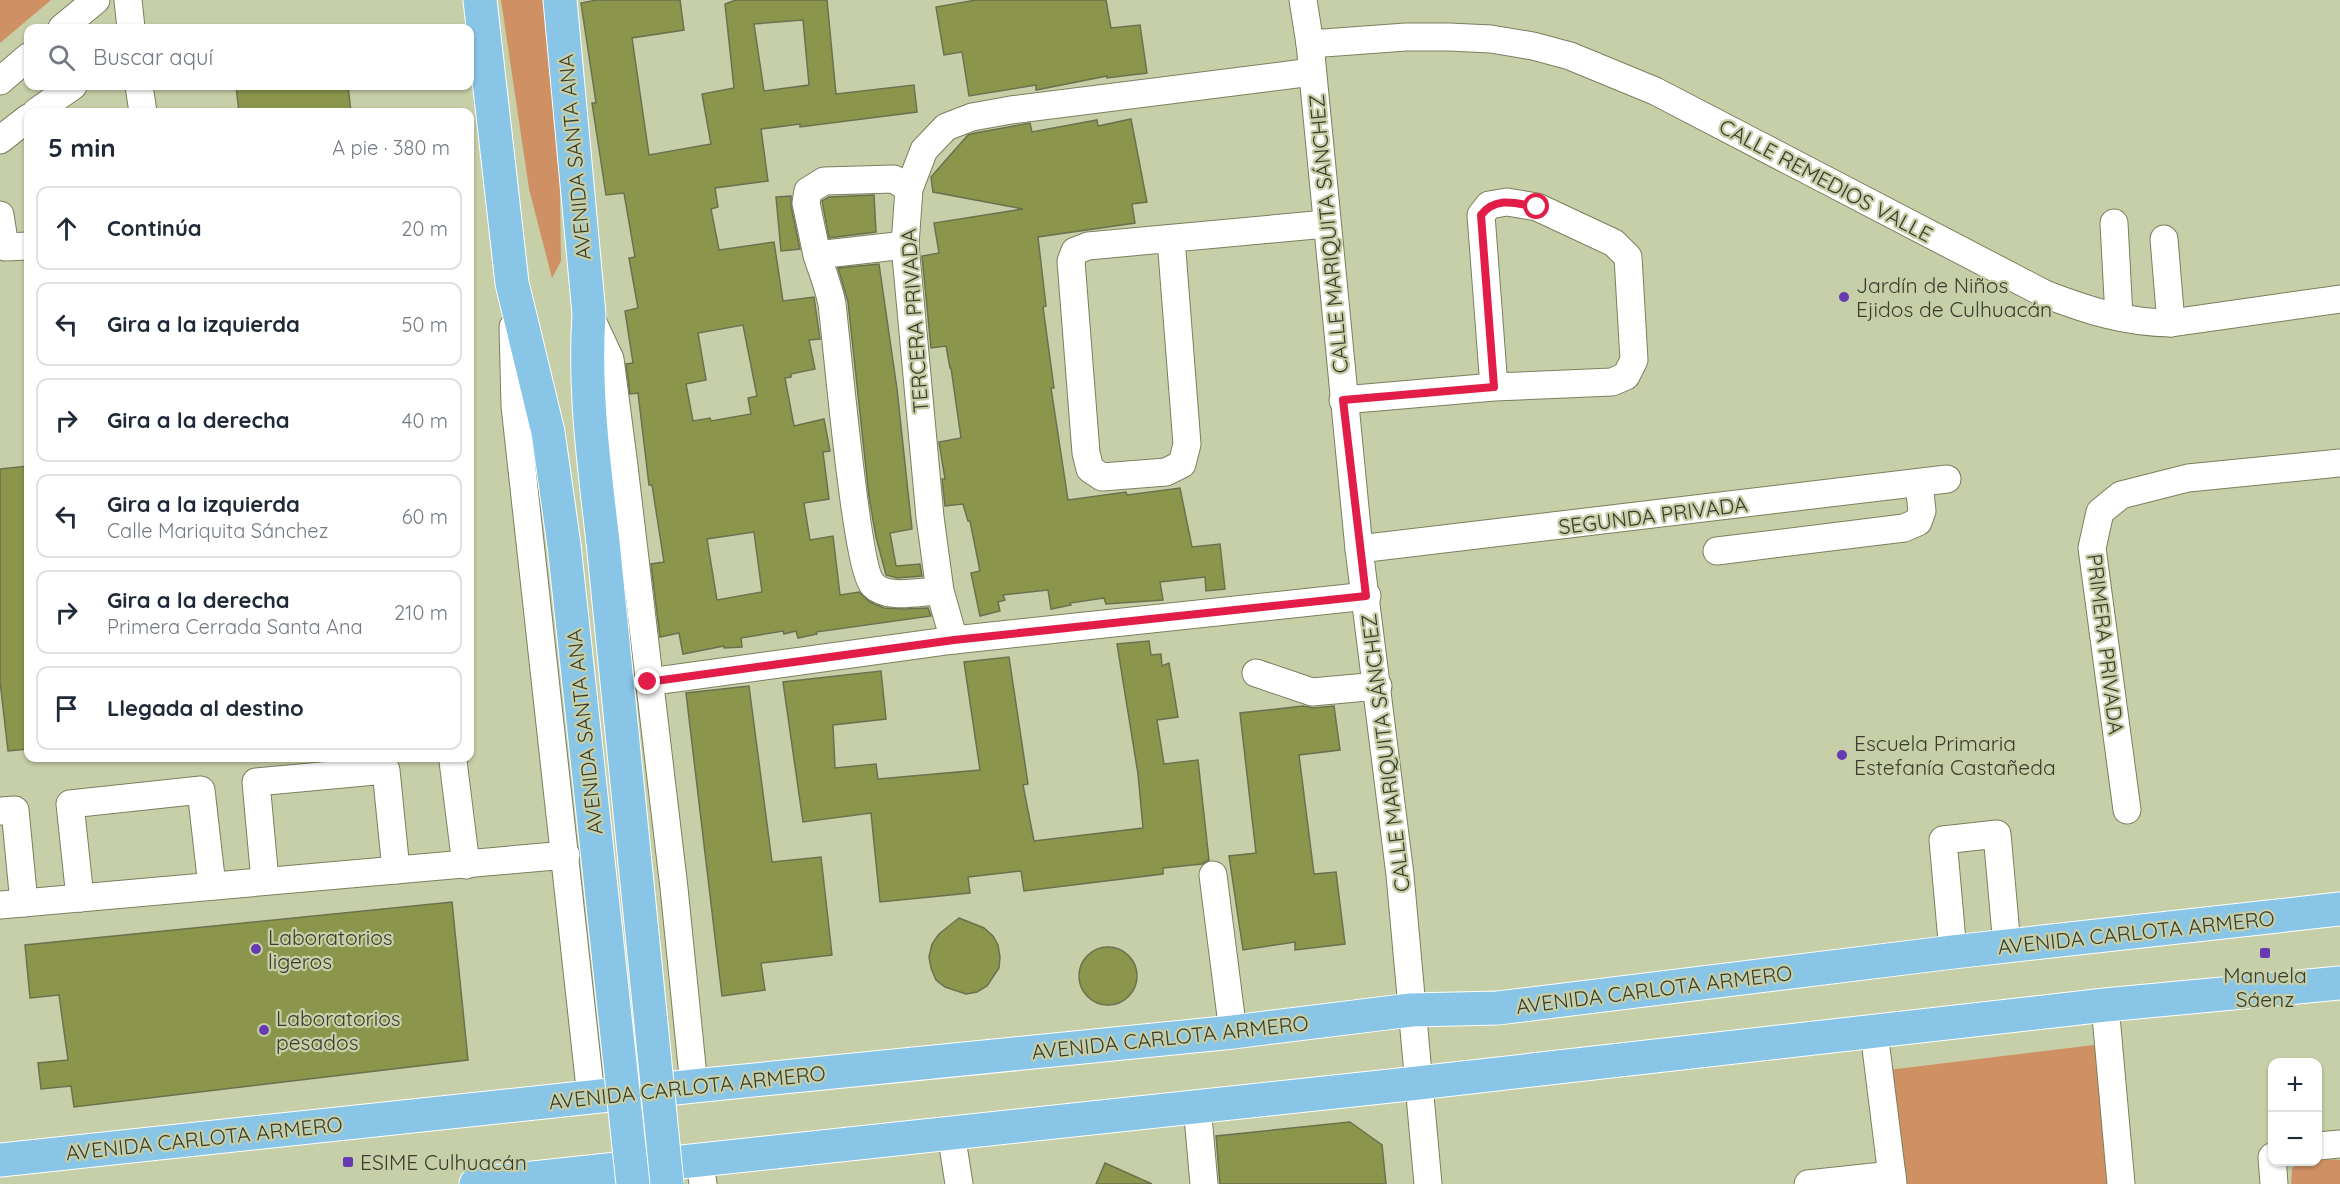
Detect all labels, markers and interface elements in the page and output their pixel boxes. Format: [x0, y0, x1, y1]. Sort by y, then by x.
search box [24, 24, 474, 90]
icon: search [45, 41, 78, 74]
text: Buscar aquí [93, 43, 213, 71]
street label: AVENIDA SANTA ANA [552, 53, 596, 261]
street label: CALLE MARIQUITA SÁNCHEZ [1303, 93, 1353, 375]
street label: CALLE REMEDIOS VALLE [1715, 113, 1937, 247]
text: 5 min [48, 131, 116, 164]
text: A pie · 380 m [332, 135, 450, 160]
route start [1523, 193, 1549, 219]
icon: ahead [50, 212, 83, 245]
text: Continúa [107, 214, 202, 242]
text: 20 m [401, 216, 448, 241]
street label: TERCERA PRIVADA [895, 228, 933, 414]
place label: Jardín de Niños Ejidos de Culhuacán [1856, 272, 2052, 322]
marker: Jardín de Niños Ejidos de Culhuacán [1837, 290, 1851, 304]
icon: left [50, 308, 83, 341]
text: Gira a la izquierda [107, 310, 300, 338]
text: 50 m [402, 312, 448, 337]
icon: right [50, 404, 83, 437]
text: Gira a la derecha [107, 406, 290, 434]
text: 40 m [402, 408, 448, 433]
text: Gira a la izquierda [107, 490, 300, 518]
street label: SEGUNDA PRIVADA [1557, 491, 1749, 539]
icon: left [50, 500, 83, 533]
text: 60 m [402, 504, 448, 529]
text: Calle Mariquita Sánchez [107, 518, 328, 543]
street label: PRIMERA PRIVADA [2082, 552, 2130, 736]
text: Gira a la derecha [107, 586, 290, 614]
icon: right [50, 596, 83, 629]
text: 210 m [394, 600, 448, 625]
street label: CALLE MARIQUITA SÁNCHEZ [1355, 612, 1415, 894]
text: Primera Cerrada Santa Ana [107, 614, 363, 639]
street label: AVENIDA SANTA ANA [560, 628, 608, 836]
route end [634, 668, 660, 694]
icon: arrive [50, 692, 83, 725]
text: Llegada al destino [107, 694, 304, 722]
place label: Escuela Primaria Estefanía Castañeda [1854, 730, 2056, 780]
marker: Escuela Primaria Estefanía Castañeda [1835, 748, 1849, 762]
street label: AVENIDA CARLOTA ARMERO [1996, 905, 2276, 959]
place label: Laboratorios ligeros [268, 924, 393, 974]
marker: Laboratorios ligeros [249, 942, 263, 956]
marker: Manuela Sáenz [2258, 946, 2272, 960]
street label: AVENIDA CARLOTA ARMERO [1514, 959, 1794, 1019]
place label: Manuela Sáenz [2223, 962, 2307, 1012]
place label: Laboratorios pesados [276, 1005, 401, 1055]
street label: AVENIDA CARLOTA ARMERO [1030, 1010, 1310, 1064]
marker: Laboratorios pesados [257, 1023, 271, 1037]
map controls [2268, 1058, 2322, 1166]
button: + [2268, 1058, 2322, 1112]
street label: AVENIDA CARLOTA ARMERO [547, 1060, 827, 1114]
street label: AVENIDA CARLOTA ARMERO [64, 1111, 344, 1165]
button: − [2268, 1112, 2322, 1166]
place label: ESIME Culhuacán [360, 1149, 527, 1175]
marker: ESIME Culhuacán [341, 1155, 355, 1169]

